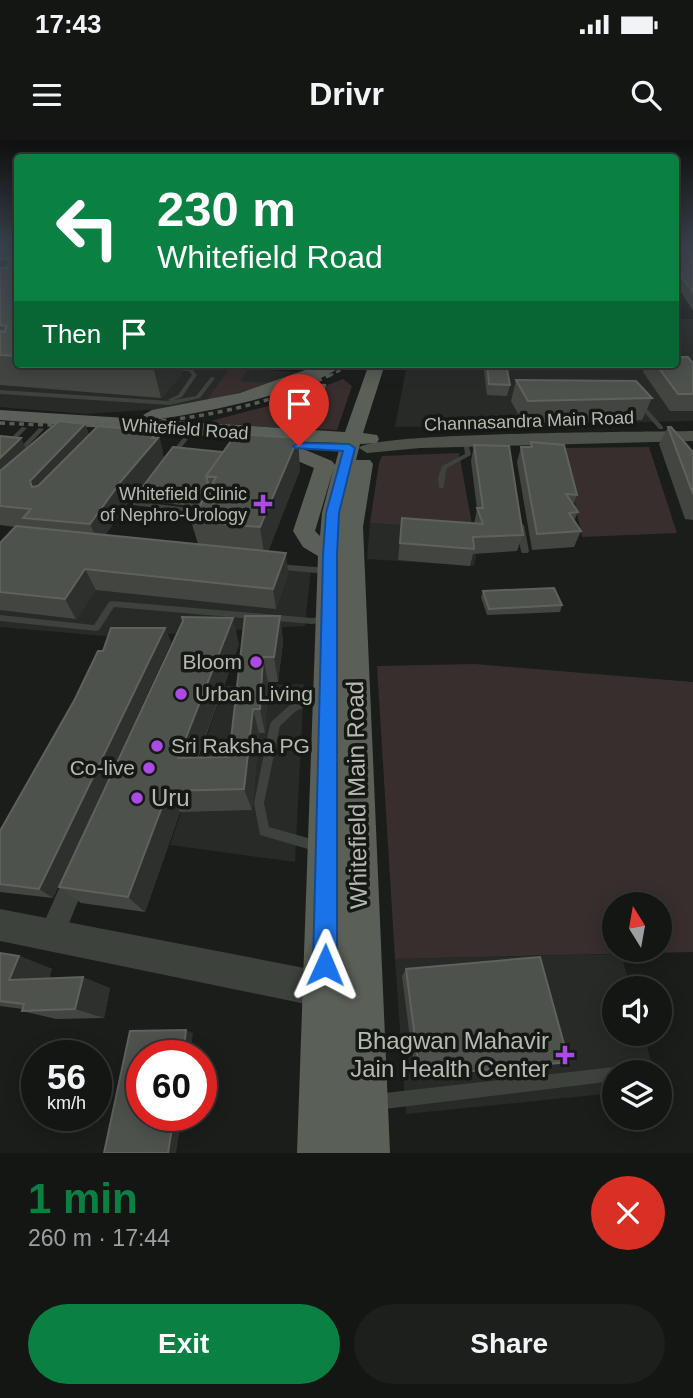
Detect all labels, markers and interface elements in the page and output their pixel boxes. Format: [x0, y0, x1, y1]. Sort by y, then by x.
text: 17:43 [35, 9, 102, 39]
icon: menu [28, 76, 66, 114]
text: Drivr [309, 76, 384, 112]
icon: search [627, 76, 665, 114]
icon: left [42, 182, 133, 273]
text: 230 m [157, 182, 296, 236]
text: Whitefield Road [157, 239, 383, 275]
icon: arrive [115, 315, 153, 353]
text: Then [42, 319, 101, 349]
pin [269, 374, 329, 446]
icon: arrive [280, 385, 318, 423]
street label: Channasandra Main Road [424, 407, 634, 435]
street label: Whitefield Road [121, 415, 249, 443]
place label: Whitefield Clinic of Nephro-Urology [100, 484, 247, 525]
marker: Whitefield Clinic of Nephro-Urology [253, 494, 273, 514]
place label: Bloom [182, 650, 242, 673]
marker: Bloom [248, 654, 264, 670]
street label: Whitefield Main Road [341, 681, 372, 909]
place label: Urban Living [195, 682, 313, 705]
marker: Urban Living [173, 686, 189, 702]
place label: Sri Raksha PG [171, 734, 310, 757]
marker: Sri Raksha PG [149, 738, 165, 754]
place label: Co-live [70, 756, 135, 779]
marker: Co-live [141, 760, 157, 776]
place label: Uru [151, 784, 190, 811]
marker: Uru [129, 790, 145, 806]
north arrow [602, 892, 672, 962]
map controls [602, 892, 672, 1130]
position arrow [288, 928, 362, 1002]
button: sound [602, 976, 672, 1046]
place label: Bhagwan Mahavir Jain Health Center [350, 1027, 549, 1082]
speed limit sign: 60 [126, 1040, 217, 1131]
marker: Bhagwan Mahavir Jain Health Center [555, 1045, 575, 1065]
text: 56 [47, 1057, 86, 1096]
button: layers [602, 1060, 672, 1130]
text: km/h [47, 1093, 86, 1113]
text: 1 min [28, 1175, 138, 1222]
button: close [591, 1176, 665, 1250]
text: 260 m · 17:44 [28, 1225, 170, 1251]
button: Exit [28, 1304, 340, 1384]
button: Share [354, 1304, 665, 1384]

